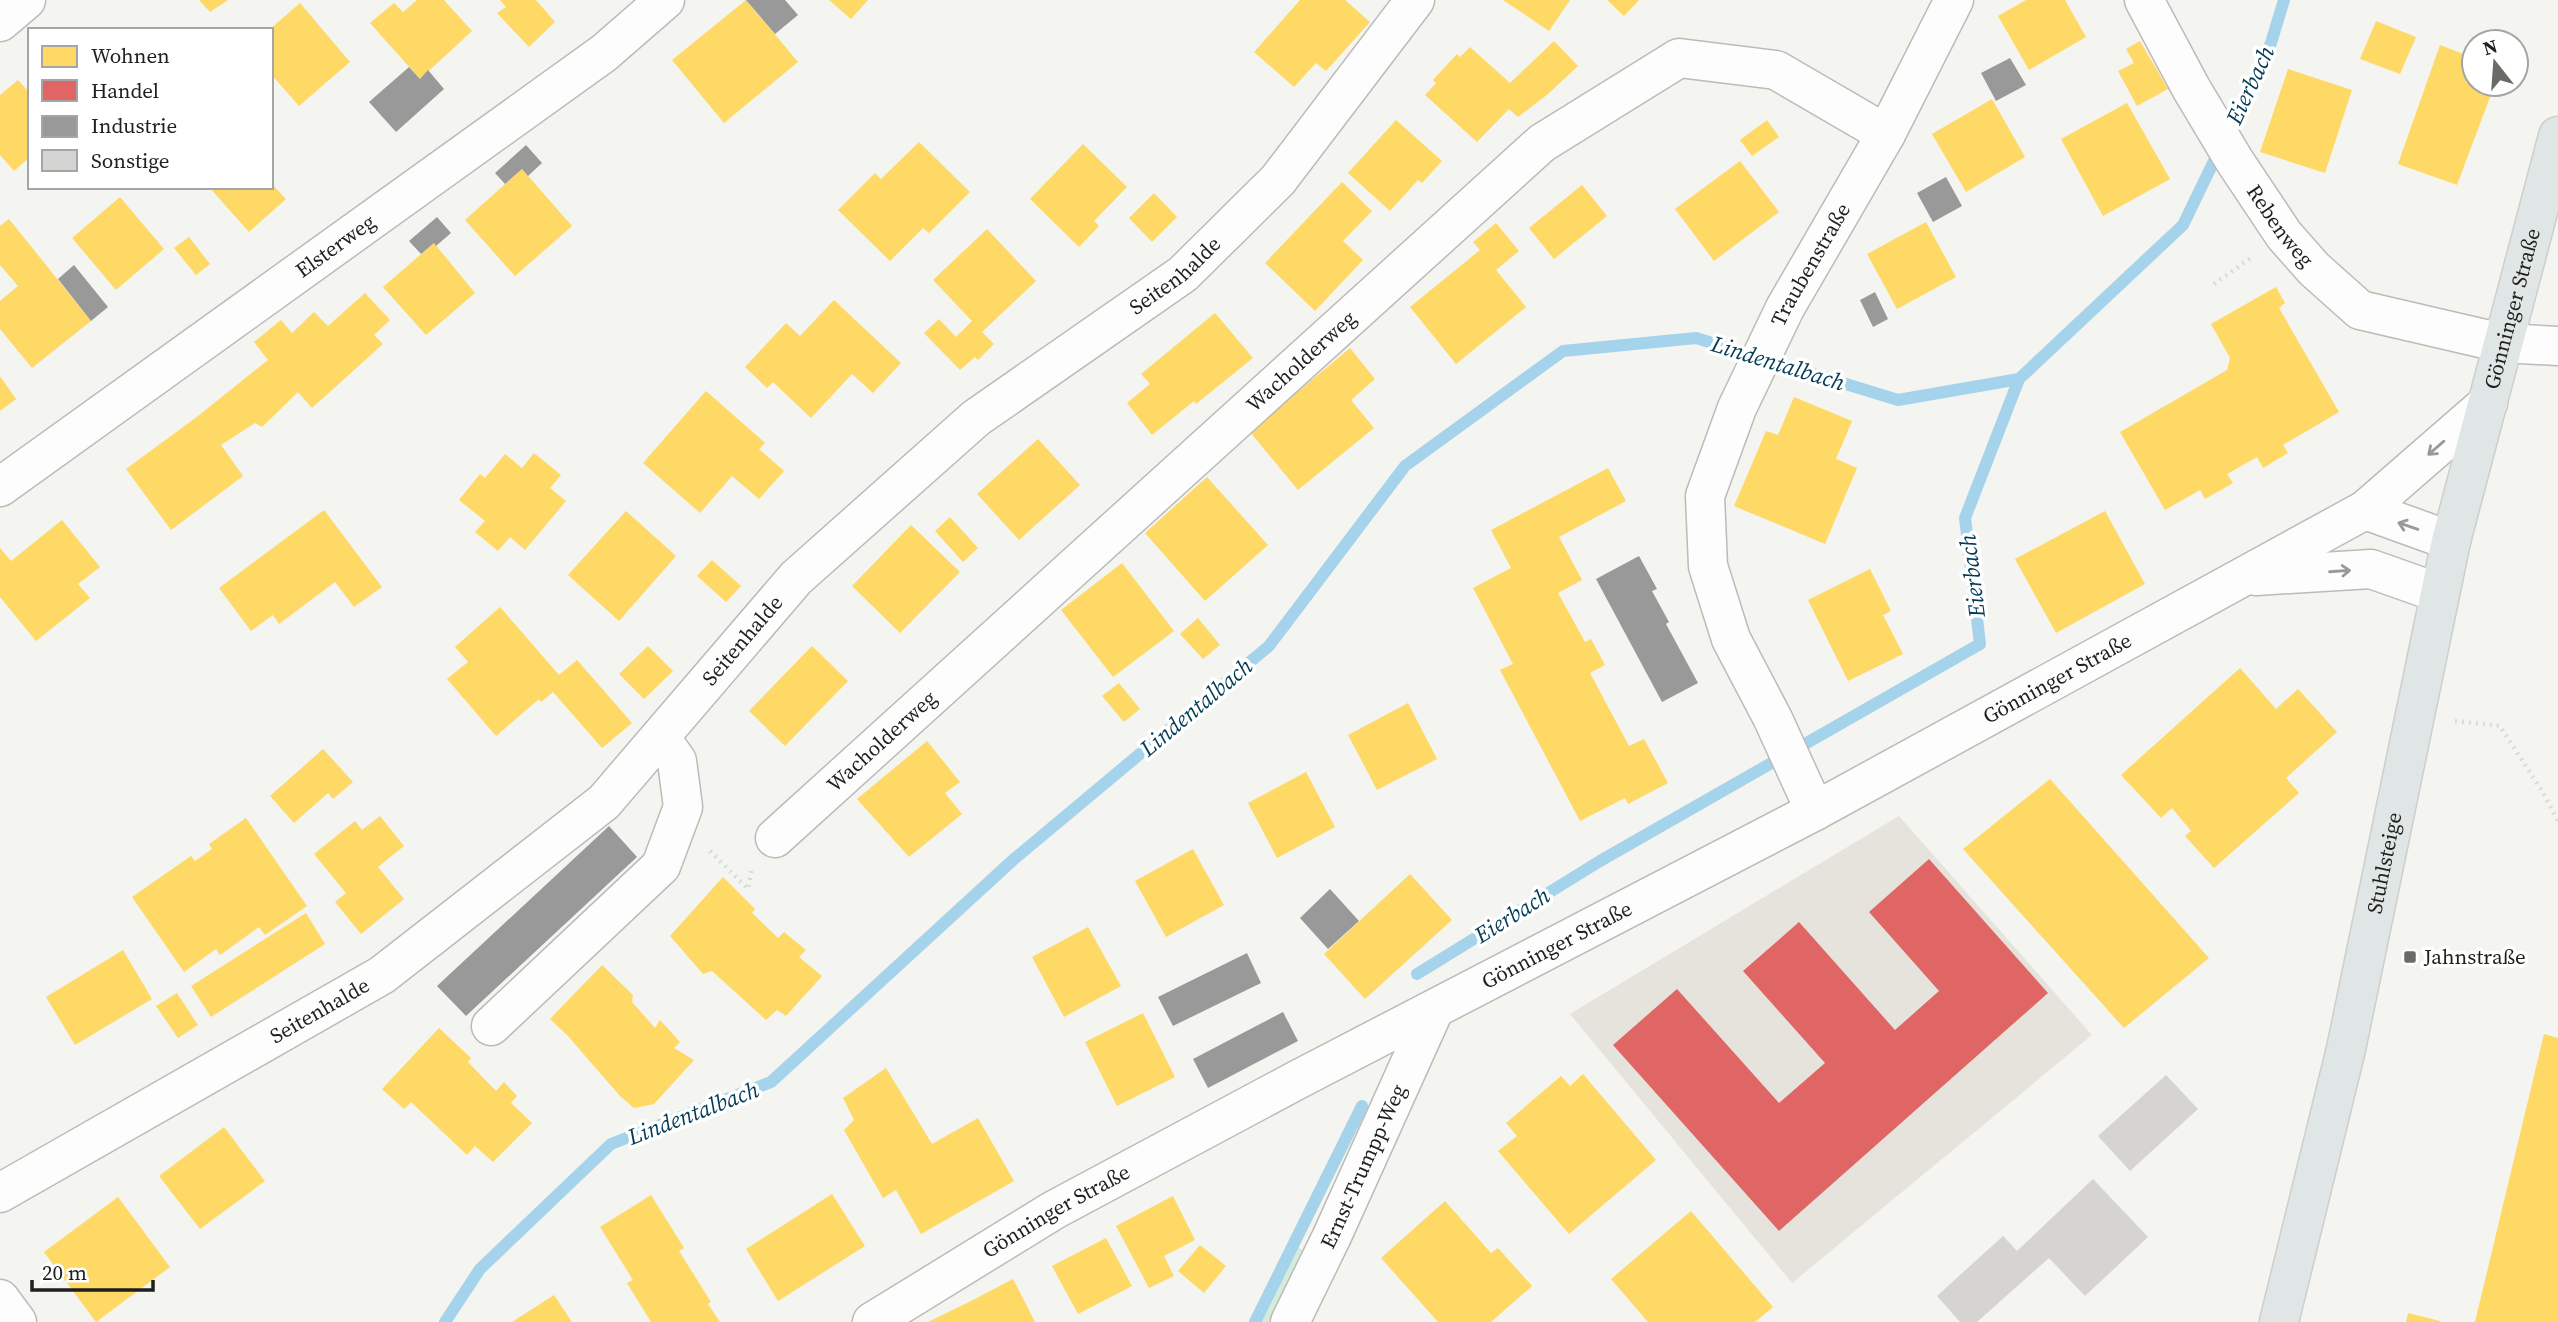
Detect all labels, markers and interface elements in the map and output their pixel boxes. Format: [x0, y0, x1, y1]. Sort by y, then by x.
legend [28, 28, 273, 189]
north arrow [2460, 28, 2530, 98]
text: N [2480, 32, 2501, 61]
water label: Eierbach [2217, 40, 2282, 130]
text: Wohnen [91, 41, 170, 70]
text: Handel [91, 76, 159, 105]
text: Industrie [91, 111, 177, 140]
text: Sonstige [91, 146, 170, 175]
street label: Rebenweg [2240, 179, 2321, 273]
street label: Traubenstraße [1763, 197, 1857, 331]
street label: Elsterweg [289, 207, 381, 284]
street label: Gönninger Straße [2477, 225, 2547, 392]
street label: Seitenhalde [1123, 230, 1227, 321]
street label: Wacholderweg [1240, 304, 1362, 418]
water label: Lindentalbach [1706, 327, 1849, 399]
one-way arrow [2428, 440, 2446, 456]
one-way arrow [2397, 518, 2419, 531]
water label: Eierbach [1951, 532, 1993, 620]
one-way arrow [2328, 564, 2351, 577]
street label: Seitenhalde [695, 589, 789, 691]
street label: Gönninger Straße [1977, 626, 2136, 730]
water label: Lindentalbach [1132, 650, 1260, 764]
street label: Wacholderweg [820, 684, 943, 798]
street label: Stuhlsteige [2359, 810, 2409, 916]
water label: Eierbach [1467, 879, 1556, 951]
street label: Gönninger Straße [1476, 894, 1637, 996]
place label: Jahnstraße [2423, 942, 2526, 971]
marker: Jahnstraße [2402, 949, 2418, 965]
street label: Seitenhalde [264, 970, 374, 1050]
water label: Lindentalbach [622, 1073, 764, 1153]
street label: Ernst-Trumpp-Weg [1313, 1079, 1413, 1253]
street label: Gönninger Straße [977, 1157, 1135, 1265]
scale bar [32, 1248, 152, 1292]
text: 20 m [42, 1258, 87, 1287]

